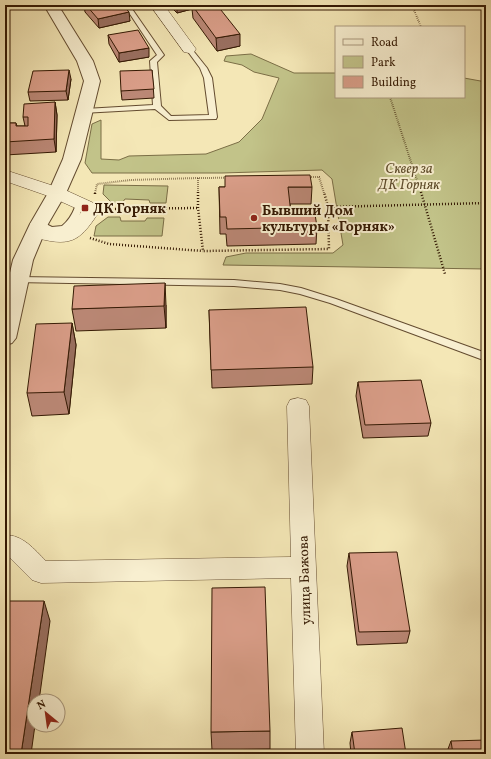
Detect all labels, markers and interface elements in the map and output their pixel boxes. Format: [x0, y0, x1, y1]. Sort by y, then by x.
legend [335, 26, 465, 98]
text: Road [371, 35, 398, 51]
text: Park [371, 55, 396, 71]
text: Building [371, 75, 416, 91]
park label: Сквер за ДК Горняк [377, 160, 440, 195]
place label: ДК Горняк [93, 200, 166, 219]
place label: Бывший Дом культуры «Горняк» [262, 202, 395, 237]
marker: ДК Горняк [80, 203, 90, 213]
marker: Бывший Дом культуры «Горняк» [249, 213, 259, 223]
street label: улица Бажова [294, 535, 317, 625]
north arrow [26, 693, 66, 733]
text: N [35, 697, 49, 714]

